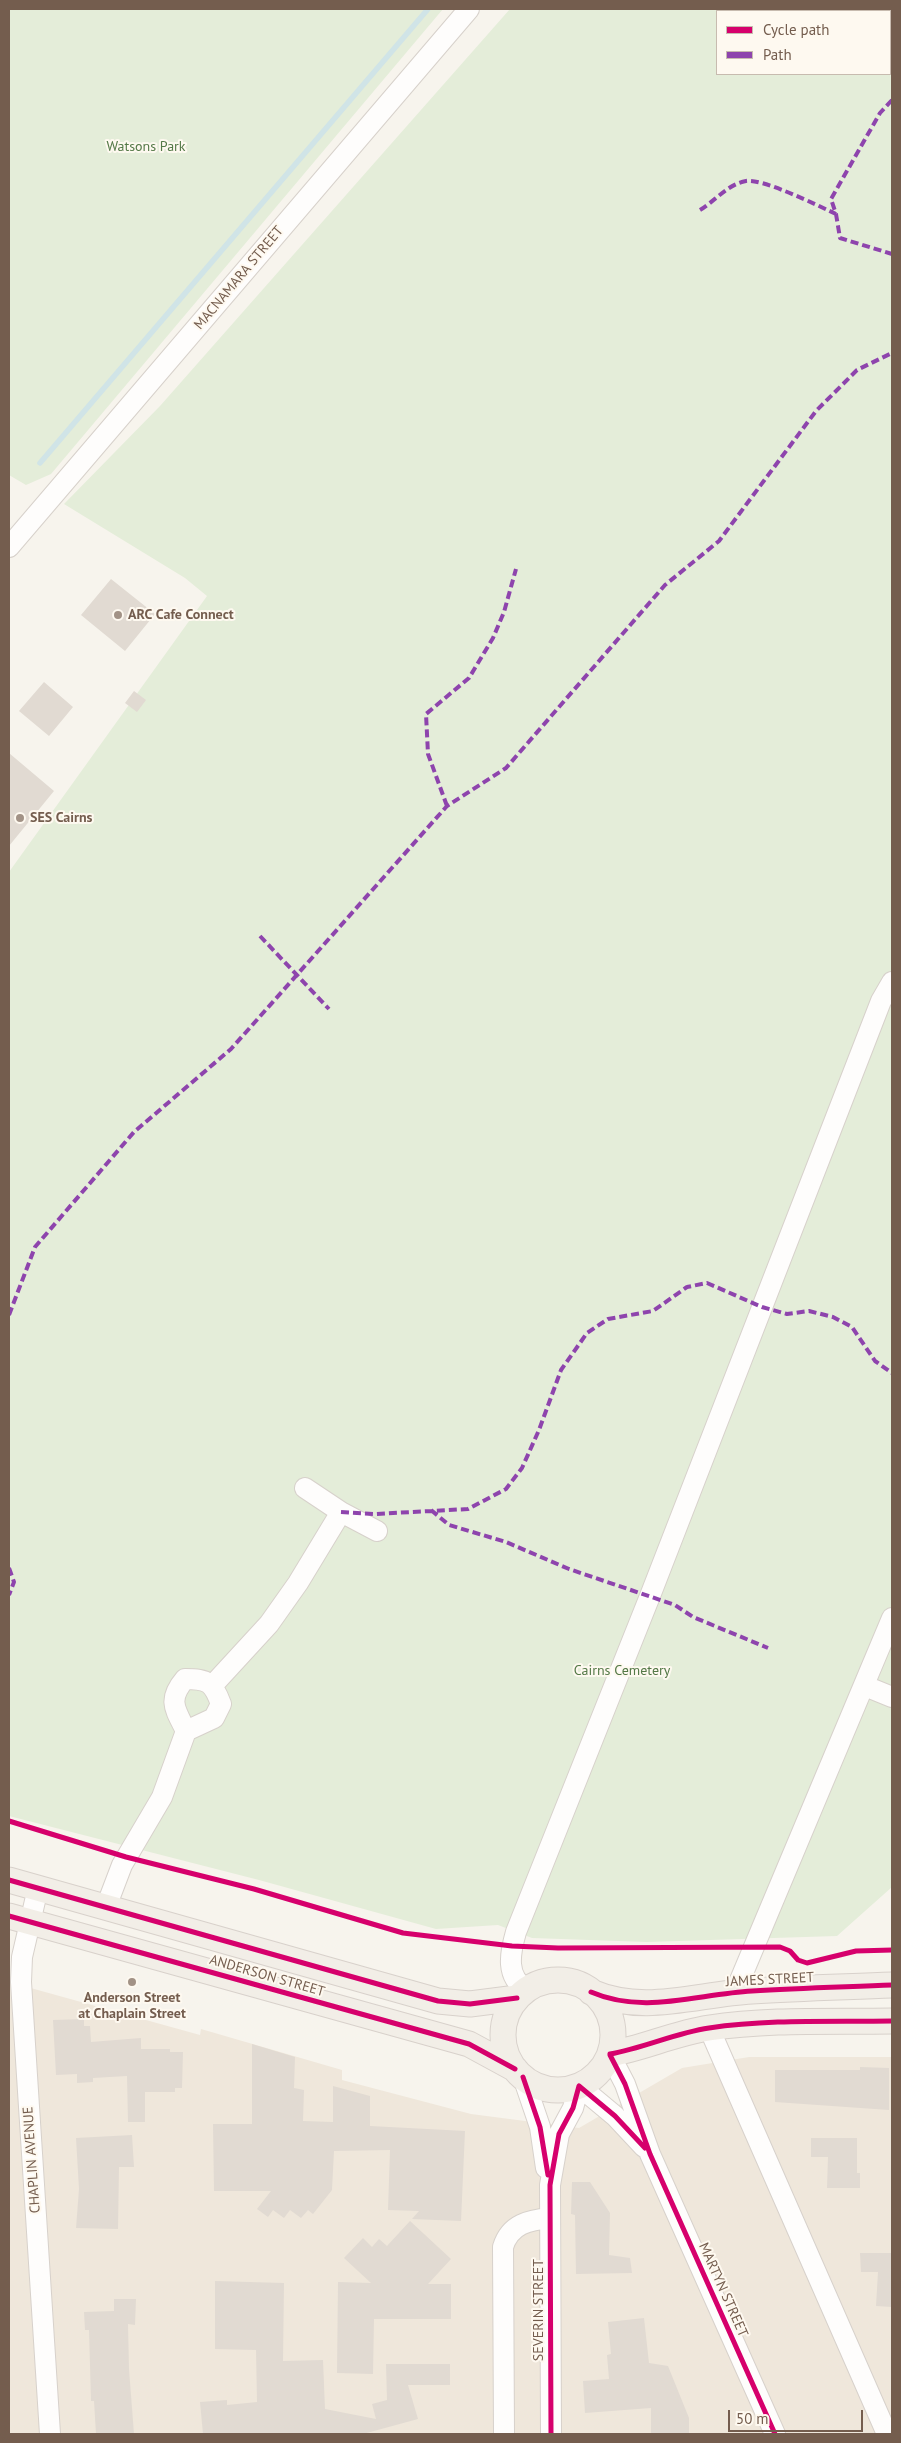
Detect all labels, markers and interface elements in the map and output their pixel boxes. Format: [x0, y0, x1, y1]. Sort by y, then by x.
legend [716, 10, 891, 75]
text: Cycle path [763, 20, 829, 39]
text: Path [763, 45, 792, 64]
park label: Watsons Park [106, 139, 186, 155]
street label: MACNAMARA STREET [191, 223, 287, 333]
place label: ARC Cafe Connect [128, 607, 234, 623]
marker: ARC Cafe Connect [112, 609, 124, 621]
place label: SES Cairns [30, 810, 93, 826]
marker: SES Cairns [14, 812, 26, 824]
park label: Cairns Cemetery [574, 1663, 670, 1679]
street label: ANDERSON STREET [207, 1952, 327, 2000]
street label: JAMES STREET [725, 1969, 815, 1991]
marker: Anderson Street at Chaplain Street [126, 1976, 138, 1988]
place label: Anderson Street at Chaplain Street [78, 1990, 186, 2022]
street label: CHAPLIN AVENUE [20, 2106, 44, 2214]
street label: MARTYN STREET [695, 2240, 751, 2340]
street label: SEVERIN STREET [531, 2259, 547, 2361]
scale bar [731, 2400, 866, 2432]
text: 50 m [736, 2409, 769, 2428]

